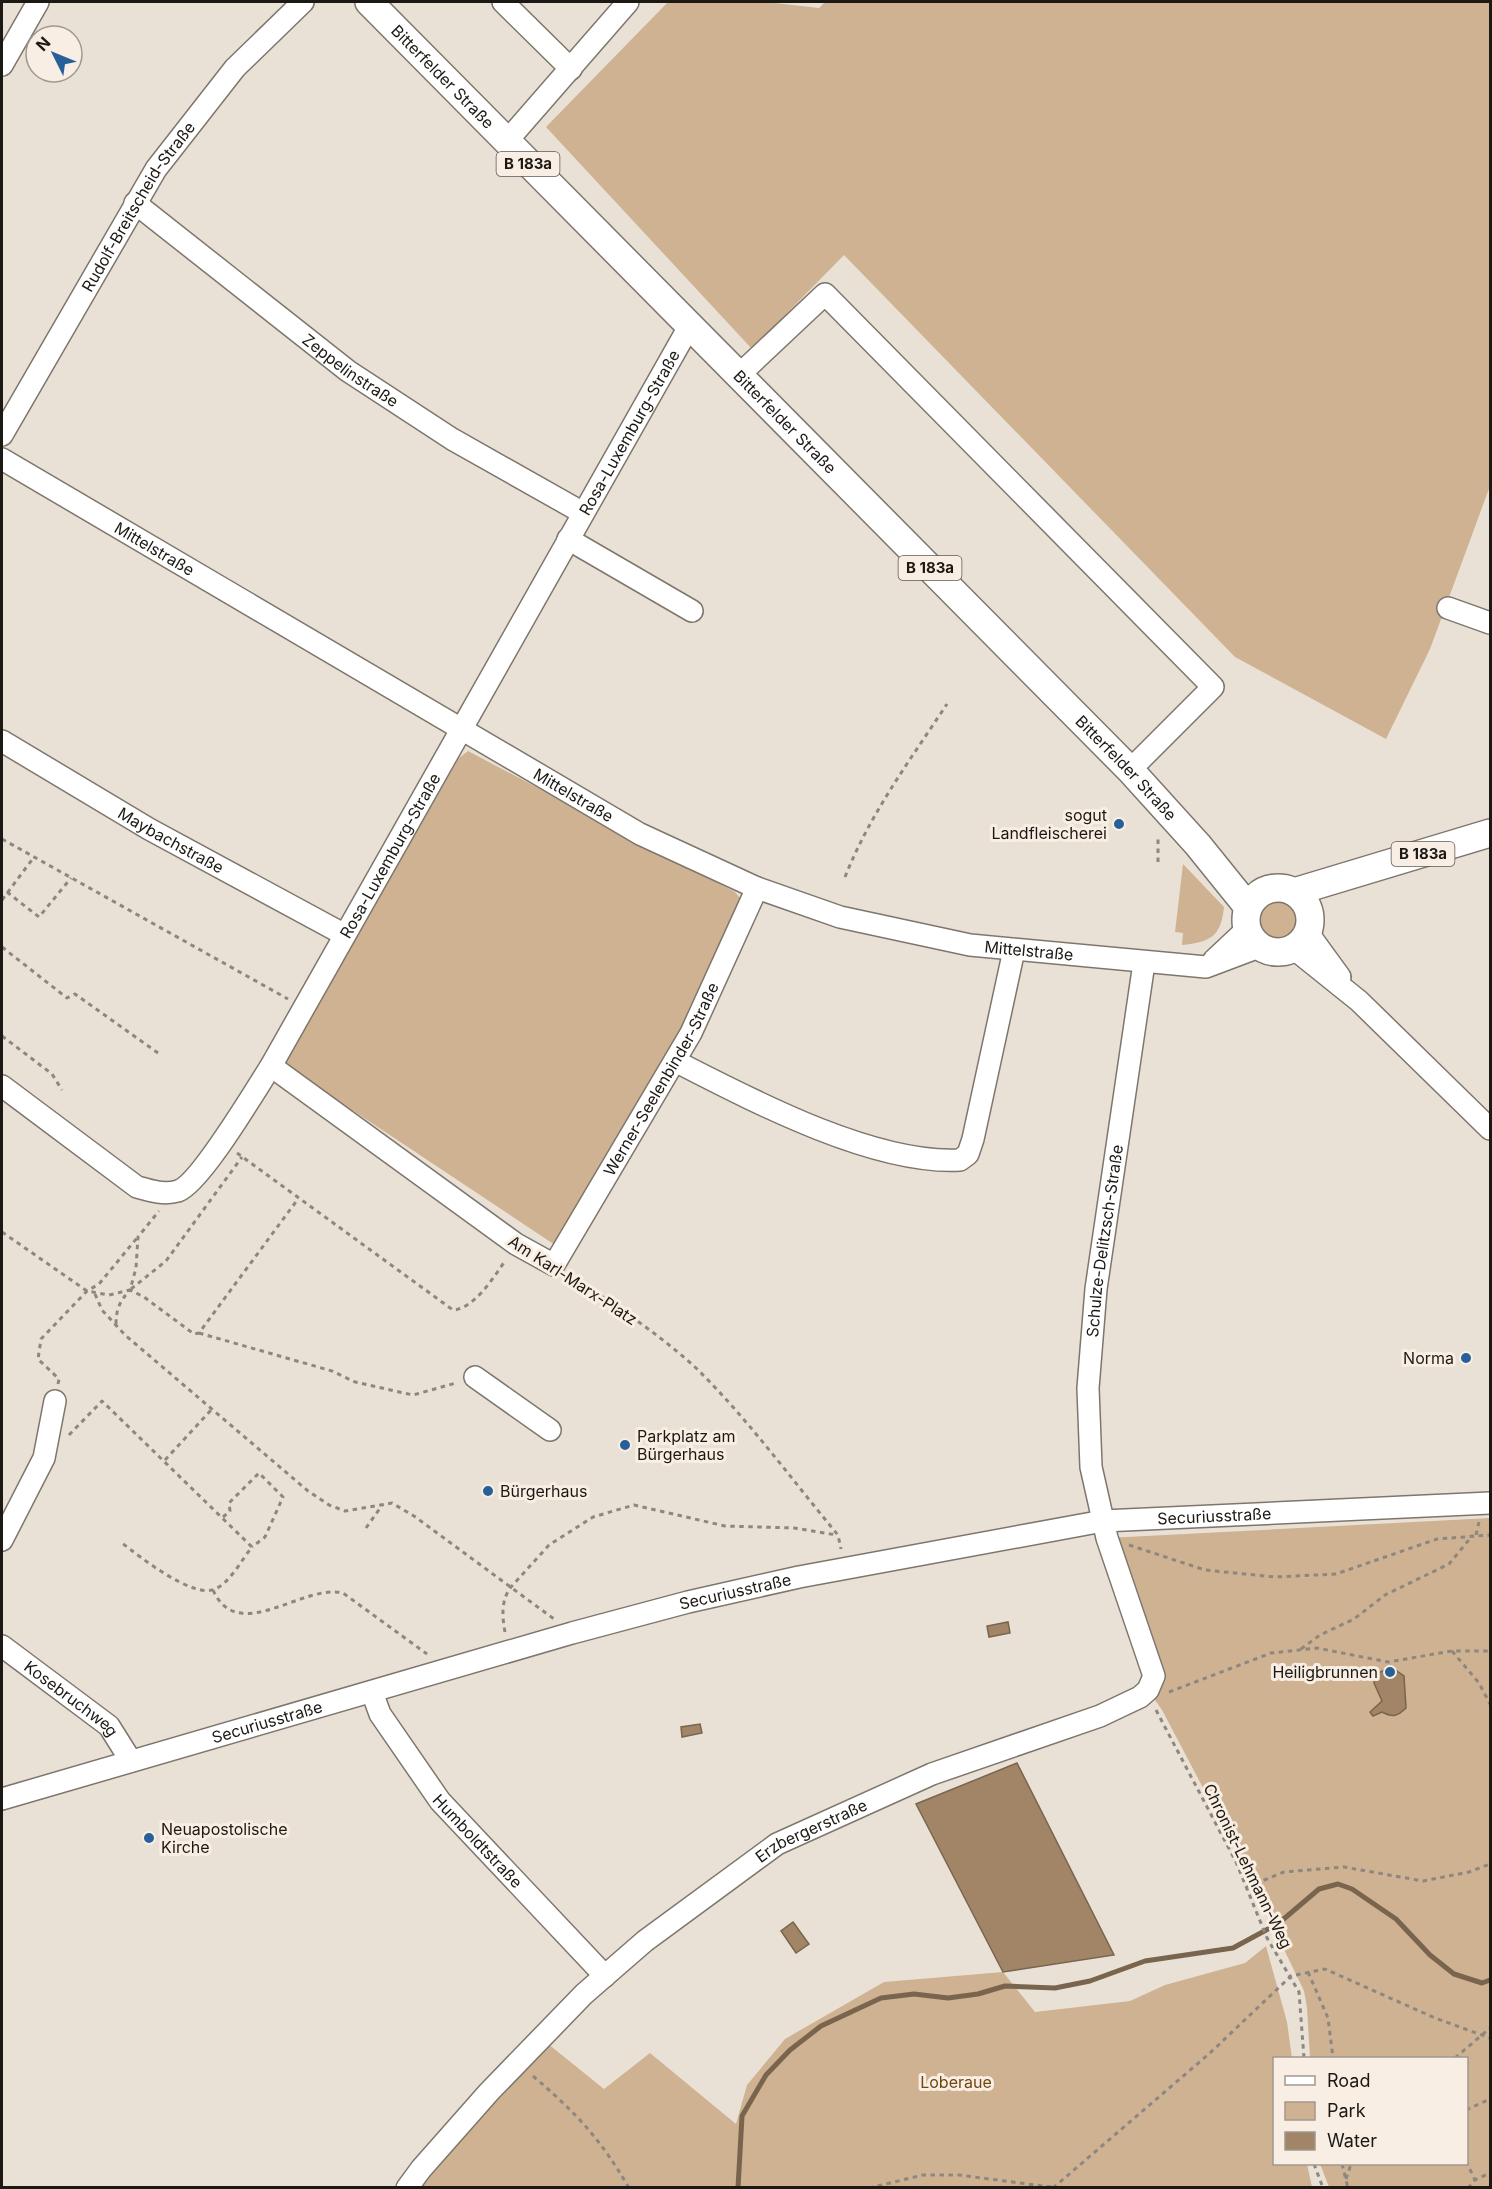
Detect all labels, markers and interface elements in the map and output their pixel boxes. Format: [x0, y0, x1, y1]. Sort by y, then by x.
street label: Bitterfelder Straße [387, 21, 499, 133]
north arrow [24, 24, 84, 84]
text: N [32, 32, 55, 55]
street label: Rudolf-Breitscheid-Straße [77, 118, 199, 295]
road number: B 183a [496, 152, 560, 176]
street label: Zeppelinstraße [299, 329, 402, 411]
street label: Rosa-Luxemburg-Straße [575, 346, 684, 519]
street label: Bitterfelder Straße [729, 366, 841, 478]
street label: Mittelstraße [111, 517, 198, 580]
road number: B 183a [898, 556, 962, 580]
street label: Bitterfelder Straße [1071, 711, 1181, 825]
street label: Mittelstraße [530, 764, 617, 826]
street label: Rosa-Luxemburg-Straße [335, 769, 445, 942]
street label: Maybachstraße [115, 803, 227, 878]
place label: sogut Landfleischerei [991, 805, 1107, 843]
marker: sogut Landfleischerei [1112, 817, 1126, 831]
road number: B 183a [1392, 842, 1454, 866]
street label: Mittelstraße [984, 936, 1074, 965]
street label: Werner-Seelenbinder-Straße [599, 979, 723, 1179]
street label: Schulze-Delitzsch-Straße [1082, 1143, 1127, 1338]
street label: Am Karl-Marx-Platz [505, 1231, 641, 1329]
place label: Norma [1403, 1348, 1454, 1368]
marker: Norma [1459, 1351, 1473, 1365]
place label: Parkplatz am Bürgerhaus [637, 1426, 735, 1464]
marker: Parkplatz am Bürgerhaus [618, 1438, 632, 1452]
place label: Bürgerhaus [500, 1481, 587, 1501]
marker: Bürgerhaus [481, 1484, 495, 1498]
street label: Securiusstraße [1157, 1503, 1272, 1528]
street label: Securiusstraße [677, 1569, 793, 1614]
street label: Kosebruchweg [20, 1656, 123, 1740]
place label: Heiligbrunnen [1272, 1662, 1378, 1682]
marker: Heiligbrunnen [1383, 1665, 1397, 1679]
street label: Securiusstraße [209, 1696, 325, 1747]
street label: Chronist-Lehmann-Weg [1199, 1780, 1297, 1952]
street label: Humboldtstraße [429, 1790, 527, 1892]
street label: Erzbergerstraße [751, 1795, 870, 1867]
place label: Neuapostolische Kirche [161, 1819, 287, 1857]
marker: Neuapostolische Kirche [142, 1831, 156, 1845]
legend [1273, 2057, 1468, 2165]
text: Road [1327, 2070, 1370, 2091]
park label: Loberaue [920, 2072, 992, 2092]
text: Park [1327, 2100, 1366, 2121]
text: Water [1327, 2130, 1377, 2151]

